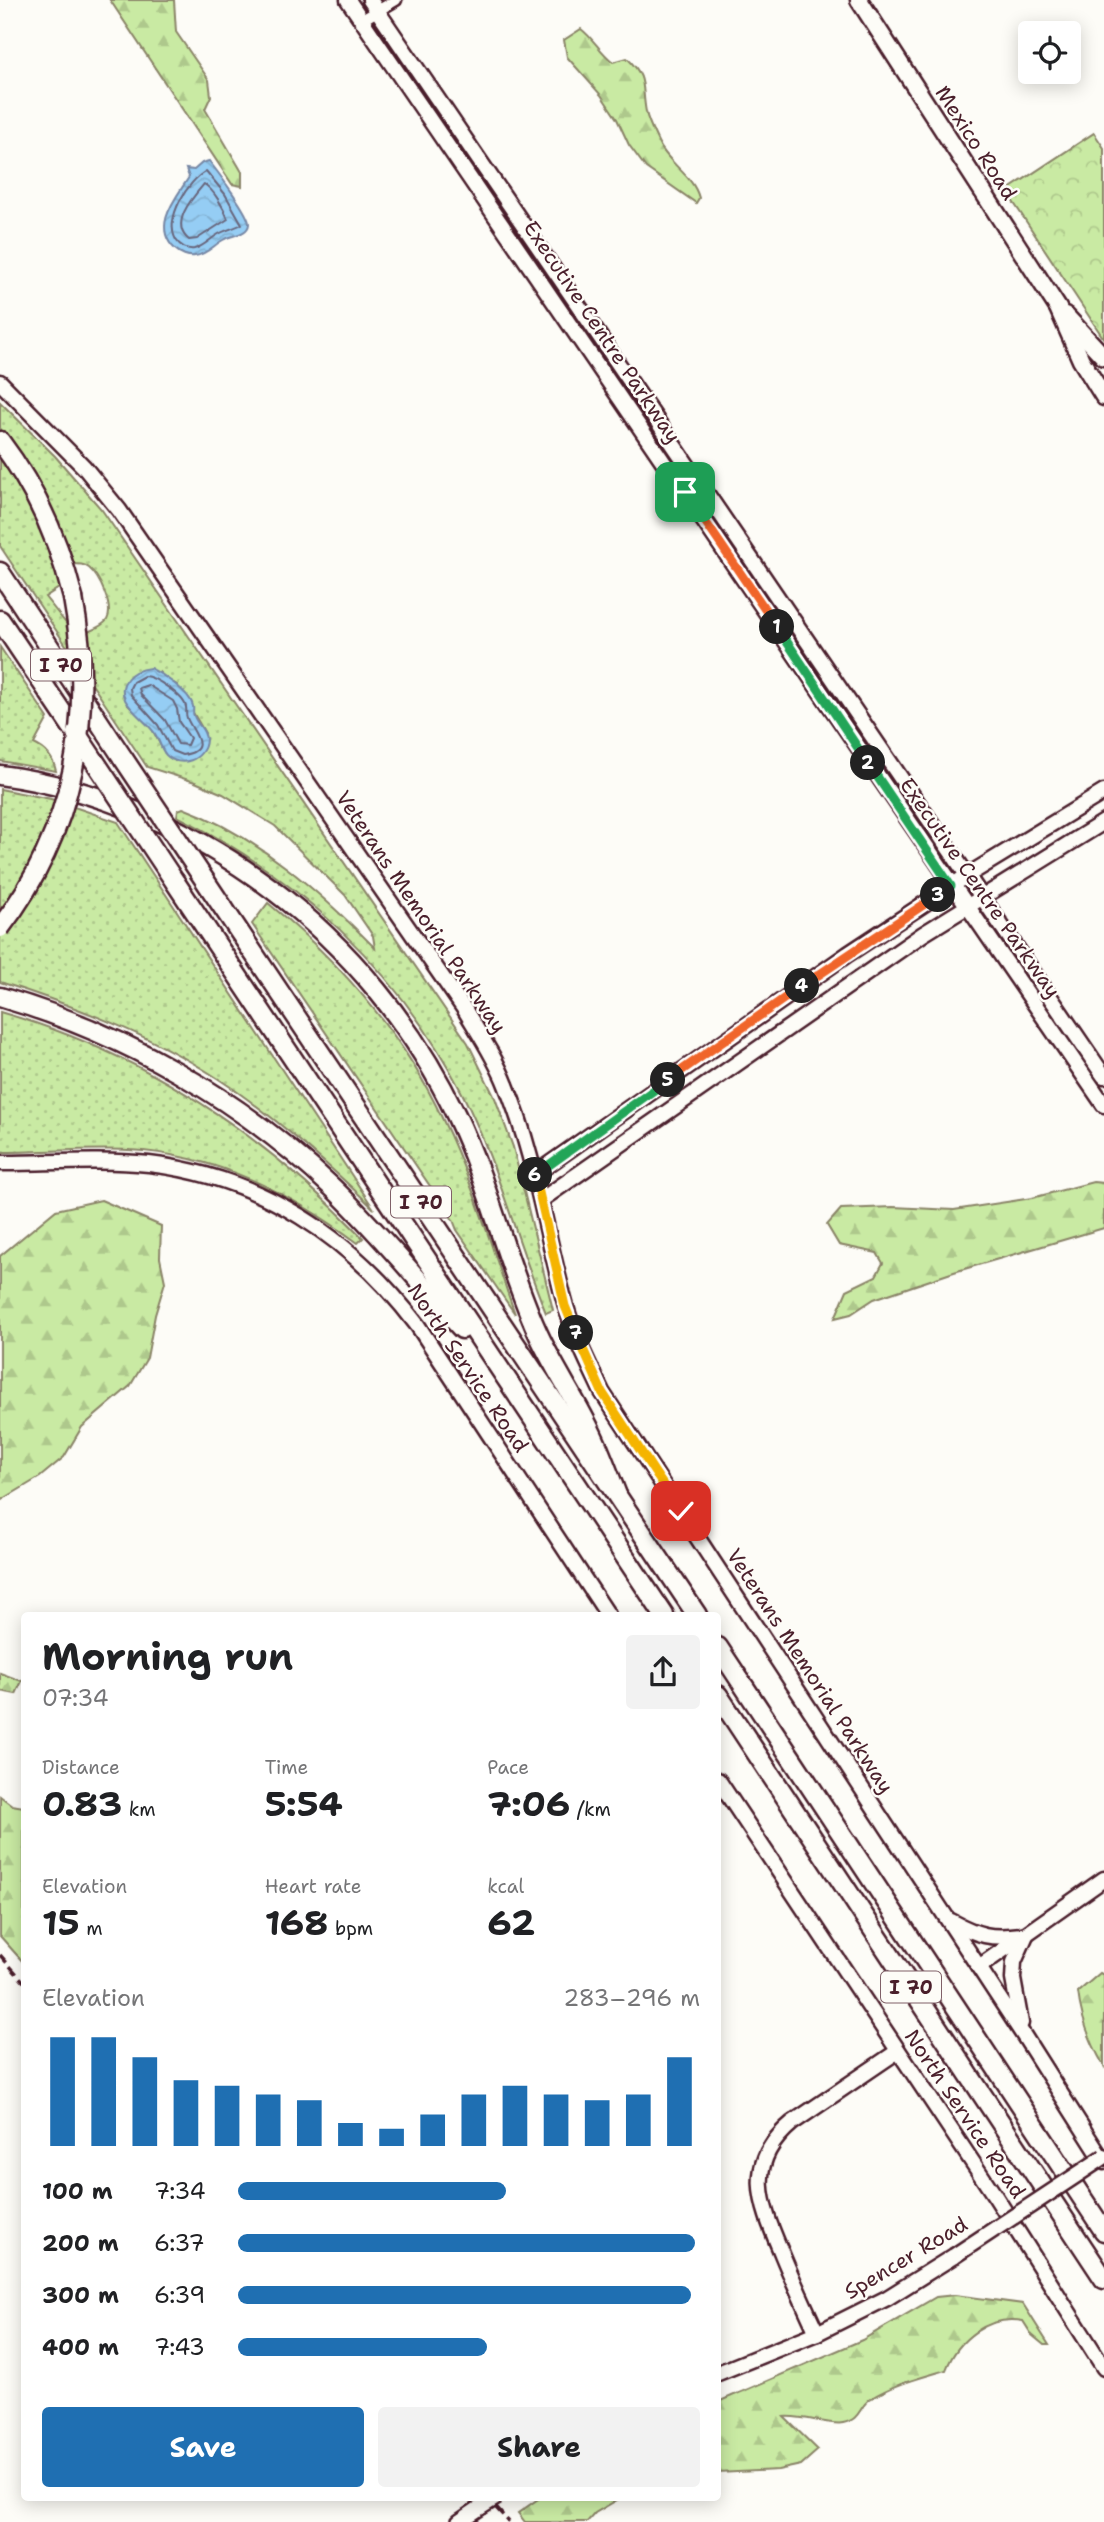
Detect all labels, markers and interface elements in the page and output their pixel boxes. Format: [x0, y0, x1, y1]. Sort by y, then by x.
map controls [1018, 21, 1081, 84]
button: locate [1018, 21, 1081, 84]
street label: Mexico Road [929, 80, 1023, 206]
street label: Executive Centre Parkway [517, 215, 687, 449]
pin [655, 462, 715, 522]
icon: arrive [666, 473, 704, 511]
pin: 1 [760, 610, 794, 644]
text: 1 [772, 614, 781, 639]
road number: I 70 [31, 650, 91, 680]
pin: 2 [850, 746, 886, 780]
text: 2 [861, 750, 874, 775]
street label: Executive Centre Parkway [893, 772, 1067, 1004]
street label: Veterans Memorial Parkway [329, 785, 513, 1039]
pin: 3 [920, 878, 956, 912]
text: 3 [931, 882, 944, 907]
pin: 4 [784, 968, 820, 1004]
text: 4 [795, 973, 808, 998]
pin: 5 [650, 1062, 686, 1098]
text: 5 [662, 1067, 673, 1092]
pin: 6 [518, 1158, 552, 1192]
text: 6 [528, 1162, 541, 1187]
road number: I 70 [391, 1186, 451, 1218]
street label: North Service Road [401, 1278, 535, 1458]
pin: 7 [558, 1316, 594, 1350]
text: 7 [569, 1320, 582, 1345]
pin [651, 1481, 711, 1541]
icon: check [662, 1492, 700, 1530]
street label: Veterans Memorial Parkway [720, 1543, 900, 1799]
text: Morning run [42, 1631, 293, 1682]
button: share [626, 1635, 700, 1709]
text: 07:34 [42, 1683, 109, 1713]
text: Distance [42, 1755, 120, 1780]
text: Time [265, 1755, 308, 1780]
text: Pace [487, 1755, 529, 1780]
text: 0.83 [42, 1780, 122, 1827]
text: 5:54 [265, 1780, 343, 1827]
text: 7:06 [487, 1780, 570, 1827]
text: km [122, 1797, 156, 1822]
text: /km [570, 1797, 611, 1822]
text: Elevation [42, 1874, 127, 1899]
text: Heart rate [265, 1874, 361, 1899]
text: kcal [487, 1874, 524, 1899]
text: 15 [42, 1899, 80, 1946]
text: 168 [265, 1899, 328, 1946]
text: 62 [487, 1899, 535, 1946]
text: m [80, 1916, 103, 1941]
text: bpm [328, 1916, 373, 1941]
road number: I 70 [881, 1971, 941, 2002]
text: Elevation [42, 1983, 145, 2013]
text: 283–296 m [563, 1983, 700, 2013]
street label: North Service Road [898, 2024, 1032, 2204]
text: 100 m [42, 2176, 113, 2206]
text: 7:34 [154, 2176, 206, 2206]
street label: Spencer Road [839, 2210, 973, 2306]
text: 200 m [42, 2228, 119, 2258]
text: 6:37 [154, 2228, 205, 2258]
text: 300 m [42, 2280, 119, 2310]
text: 6:39 [154, 2280, 205, 2310]
text: 400 m [42, 2332, 119, 2362]
text: 7:43 [154, 2332, 205, 2362]
button: Save [42, 2407, 364, 2487]
button: Share [378, 2407, 700, 2487]

